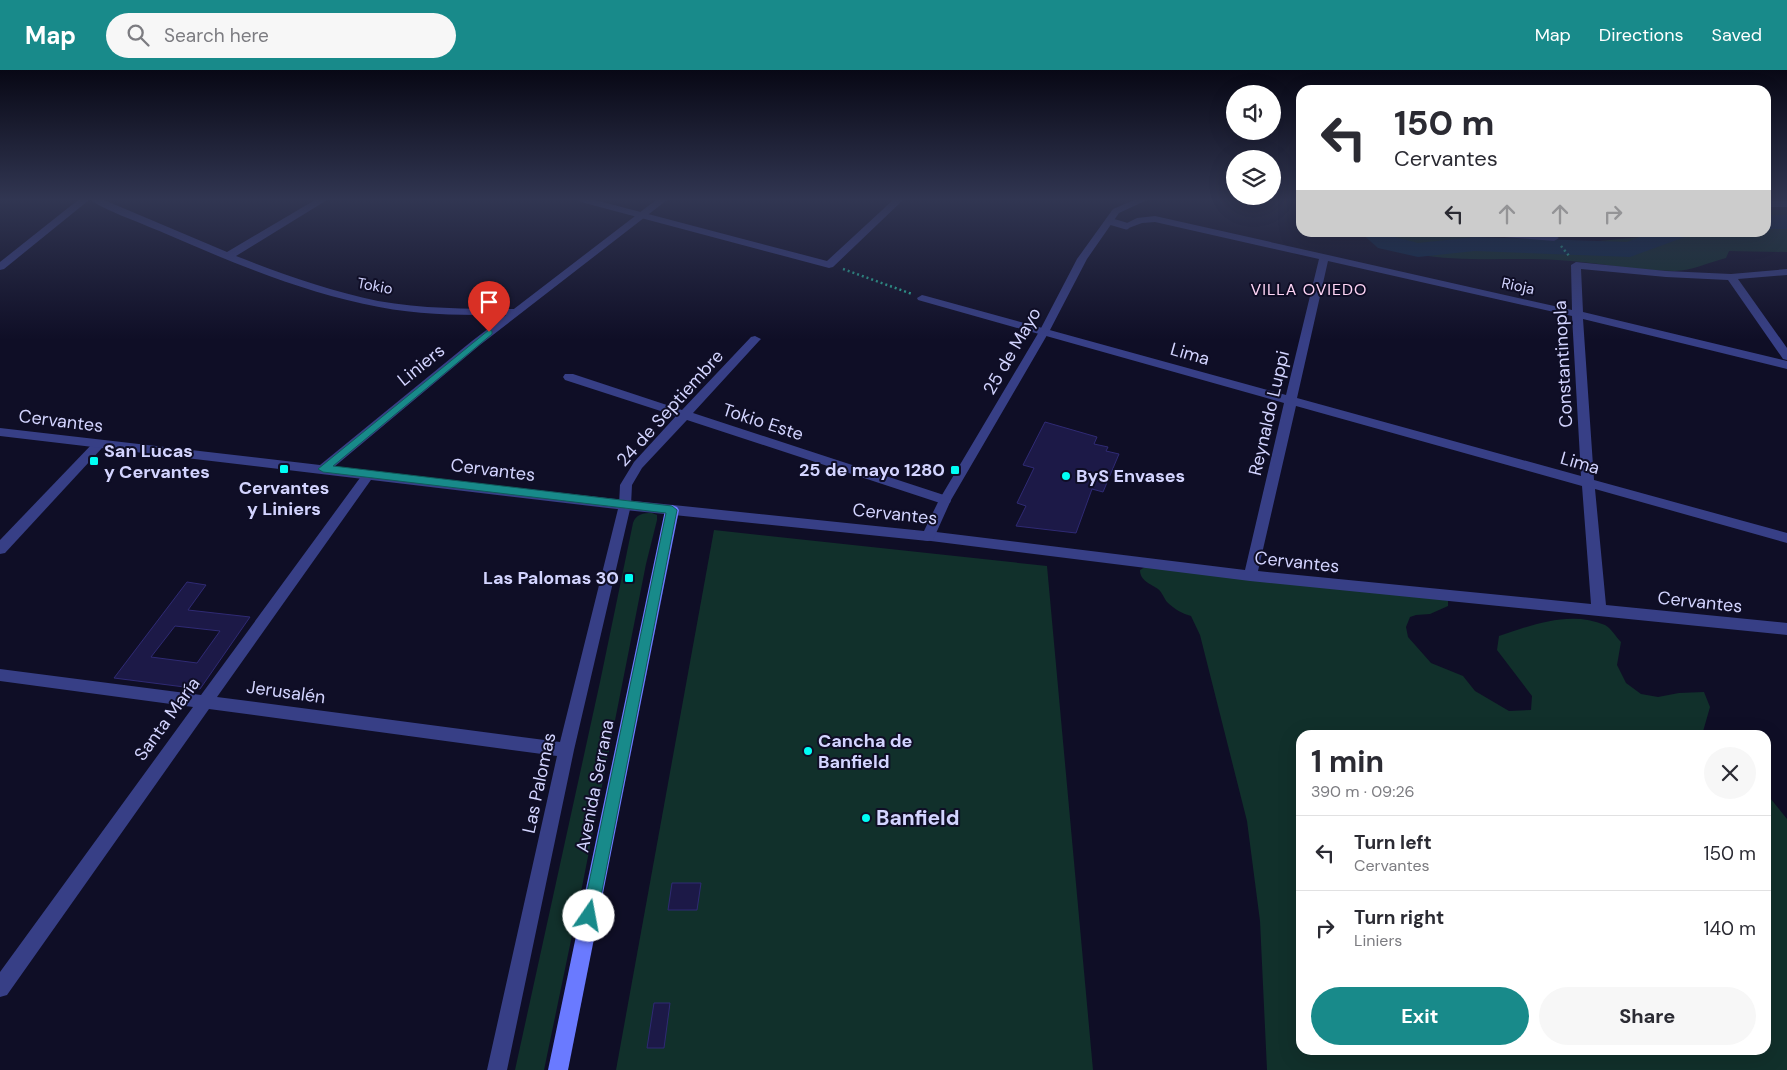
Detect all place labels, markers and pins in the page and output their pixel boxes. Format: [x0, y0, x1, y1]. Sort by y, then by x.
pin [468, 281, 510, 332]
place label: San Lucas y Cervantes [104, 439, 210, 484]
marker: San Lucas y Cervantes [88, 455, 100, 467]
place label: 25 de mayo 1280 [799, 458, 945, 482]
marker: Cervantes y Liniers [278, 463, 290, 475]
marker: 25 de mayo 1280 [949, 464, 961, 476]
place label: ByS Envases [1076, 464, 1185, 488]
marker: ByS Envases [1060, 470, 1072, 482]
place label: Cervantes y Liniers [239, 476, 329, 521]
place label: Las Palomas 30 [483, 566, 619, 590]
marker: Las Palomas 30 [623, 572, 635, 584]
place label: Cancha de Banfield [818, 729, 913, 774]
marker: Cancha de Banfield [802, 745, 814, 757]
place label: Banfield [876, 804, 959, 832]
marker: Banfield [860, 812, 872, 824]

